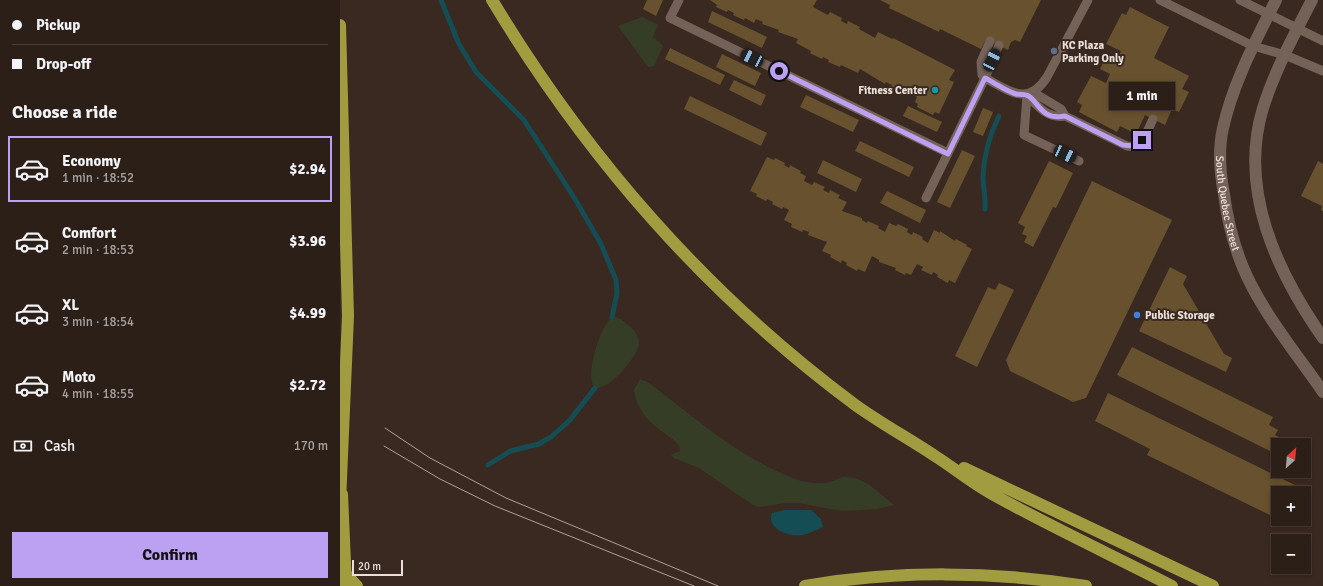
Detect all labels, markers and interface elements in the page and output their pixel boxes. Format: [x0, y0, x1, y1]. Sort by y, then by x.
text: Pickup [36, 16, 80, 34]
place label: KC Plaza Parking Only [1062, 39, 1124, 65]
marker: KC Plaza Parking Only [1049, 46, 1059, 56]
car [739, 47, 765, 69]
car [981, 47, 1003, 73]
text: Drop-off [36, 55, 91, 73]
route start [770, 62, 788, 80]
callout: 1 min [1109, 82, 1175, 110]
place label: Fitness Center [858, 84, 928, 97]
marker: Fitness Center [930, 85, 940, 95]
text: 1 min [1126, 88, 1158, 104]
text: Choose a ride [12, 101, 117, 123]
route end [1133, 131, 1151, 149]
car [1052, 143, 1078, 165]
icon: car [14, 151, 50, 187]
text: Economy [62, 152, 121, 170]
street label: South Quebec Street [1214, 156, 1243, 253]
text: $2.94 [289, 160, 326, 178]
text: 1 min · 18:52 [62, 170, 134, 186]
icon: car [14, 223, 50, 259]
text: Comfort [62, 224, 116, 242]
text: $3.96 [289, 232, 326, 250]
text: 2 min · 18:53 [62, 242, 134, 258]
icon: car [14, 295, 50, 331]
text: XL [62, 296, 79, 314]
text: $4.99 [289, 304, 326, 322]
place label: Public Storage [1145, 309, 1215, 322]
marker: Public Storage [1132, 310, 1142, 320]
text: 3 min · 18:54 [62, 314, 134, 330]
icon: car [14, 367, 50, 403]
text: Moto [62, 368, 96, 386]
text: $2.72 [289, 376, 326, 394]
text: 4 min · 18:55 [62, 386, 134, 402]
icon: cash [12, 435, 34, 457]
text: Cash [44, 437, 75, 455]
text: 170 m [294, 438, 328, 454]
north arrow [1271, 438, 1311, 478]
map controls [1271, 438, 1311, 574]
button: + [1271, 486, 1311, 526]
button: Confirm [12, 532, 328, 578]
button: − [1271, 534, 1311, 574]
scale bar [352, 558, 403, 577]
text: 20 m [358, 560, 381, 573]

